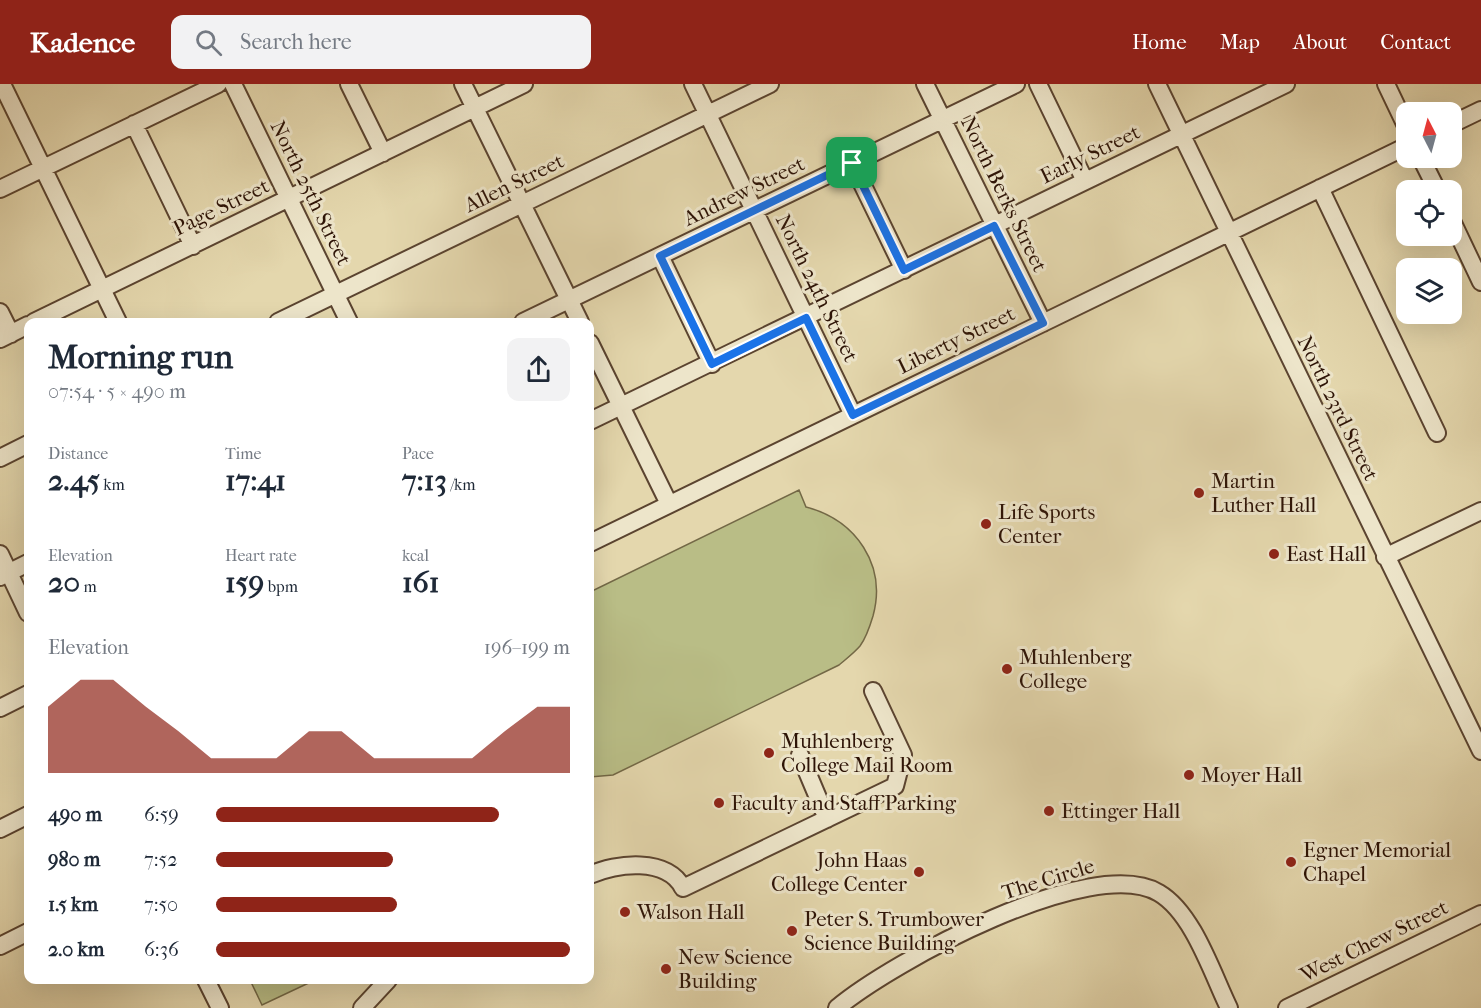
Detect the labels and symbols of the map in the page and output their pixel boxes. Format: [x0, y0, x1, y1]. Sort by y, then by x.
north arrow [1396, 102, 1462, 168]
street label: North Berks Street [956, 112, 1052, 276]
street label: North 25th Street [266, 117, 357, 270]
street label: Early Street [1036, 119, 1144, 188]
pin [826, 137, 877, 188]
street label: Allen Street [459, 148, 568, 218]
street label: Andrew Street [679, 151, 809, 231]
street label: Page Street [169, 173, 273, 241]
street label: North 24th Street [771, 210, 863, 366]
street label: Liberty Street [893, 301, 1019, 379]
street label: North 23rd Street [1293, 332, 1384, 485]
place label: Martin Luther Hall [1211, 469, 1317, 517]
marker: Martin Luther Hall [1192, 486, 1206, 500]
place label: Life Sports Center [998, 500, 1096, 548]
marker: Life Sports Center [979, 517, 993, 531]
place label: East Hall [1286, 542, 1366, 566]
marker: East Hall [1267, 547, 1281, 561]
place label: Muhlenberg College [1019, 645, 1132, 693]
marker: Muhlenberg College [1000, 662, 1014, 676]
place label: Muhlenberg College Mail Room [781, 729, 953, 777]
marker: Muhlenberg College Mail Room [762, 746, 776, 760]
place label: Moyer Hall [1201, 763, 1303, 787]
marker: Moyer Hall [1182, 768, 1196, 782]
place label: Faculty and Staff Parking [731, 791, 957, 815]
marker: Faculty and Staff Parking [712, 796, 726, 810]
place label: Ettinger Hall [1061, 799, 1180, 823]
marker: Ettinger Hall [1042, 804, 1056, 818]
place label: Egner Memorial Chapel [1303, 838, 1451, 886]
place label: John Haas College Center [771, 848, 907, 896]
street label: The Circle [999, 854, 1097, 904]
marker: Egner Memorial Chapel [1284, 855, 1298, 869]
marker: John Haas College Center [912, 865, 926, 879]
street label: West Chew Street [1296, 895, 1452, 988]
place label: Walson Hall [636, 900, 745, 924]
marker: Walson Hall [618, 905, 632, 919]
place label: Peter S. Trumbower Science Building [804, 907, 984, 955]
marker: Peter S. Trumbower Science Building [785, 924, 799, 938]
place label: New Science Building [678, 945, 792, 993]
marker: New Science Building [659, 962, 673, 976]

